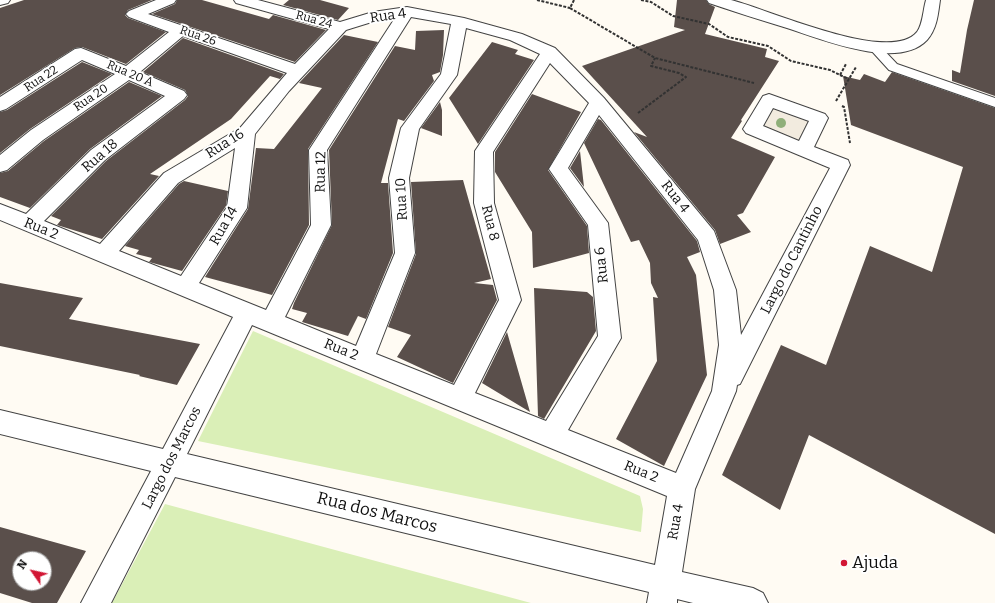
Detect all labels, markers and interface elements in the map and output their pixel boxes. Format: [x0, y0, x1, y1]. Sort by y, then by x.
street label: Rua 4 [369, 5, 407, 27]
street label: Rua 24 [294, 8, 334, 32]
street label: Rua 26 [178, 23, 218, 49]
street label: Rua 20 A [105, 58, 155, 90]
street label: Rua 22 [21, 63, 61, 95]
street label: Rua 20 [71, 81, 111, 115]
street label: Rua 16 [203, 126, 247, 162]
street label: Rua 18 [79, 136, 121, 176]
street label: Rua 12 [312, 151, 330, 193]
street label: Rua 10 [392, 177, 412, 221]
street label: Rua 4 [657, 178, 693, 216]
street label: Rua 8 [477, 203, 503, 243]
street label: Largo do Cantinho [758, 203, 826, 317]
street label: Rua 14 [206, 204, 242, 248]
street label: Rua 2 [21, 215, 61, 243]
street label: Rua 6 [592, 246, 612, 284]
street label: Rua 2 [321, 336, 361, 364]
street label: Largo dos Marcos [139, 404, 205, 512]
street label: Rua 2 [621, 458, 661, 486]
street label: Rua dos Marcos [315, 488, 439, 538]
street label: Rua 4 [665, 503, 687, 541]
north arrow [12, 551, 52, 591]
place label: Ajuda [852, 553, 898, 573]
text: N [15, 557, 30, 572]
marker: Ajuda [839, 558, 849, 568]

